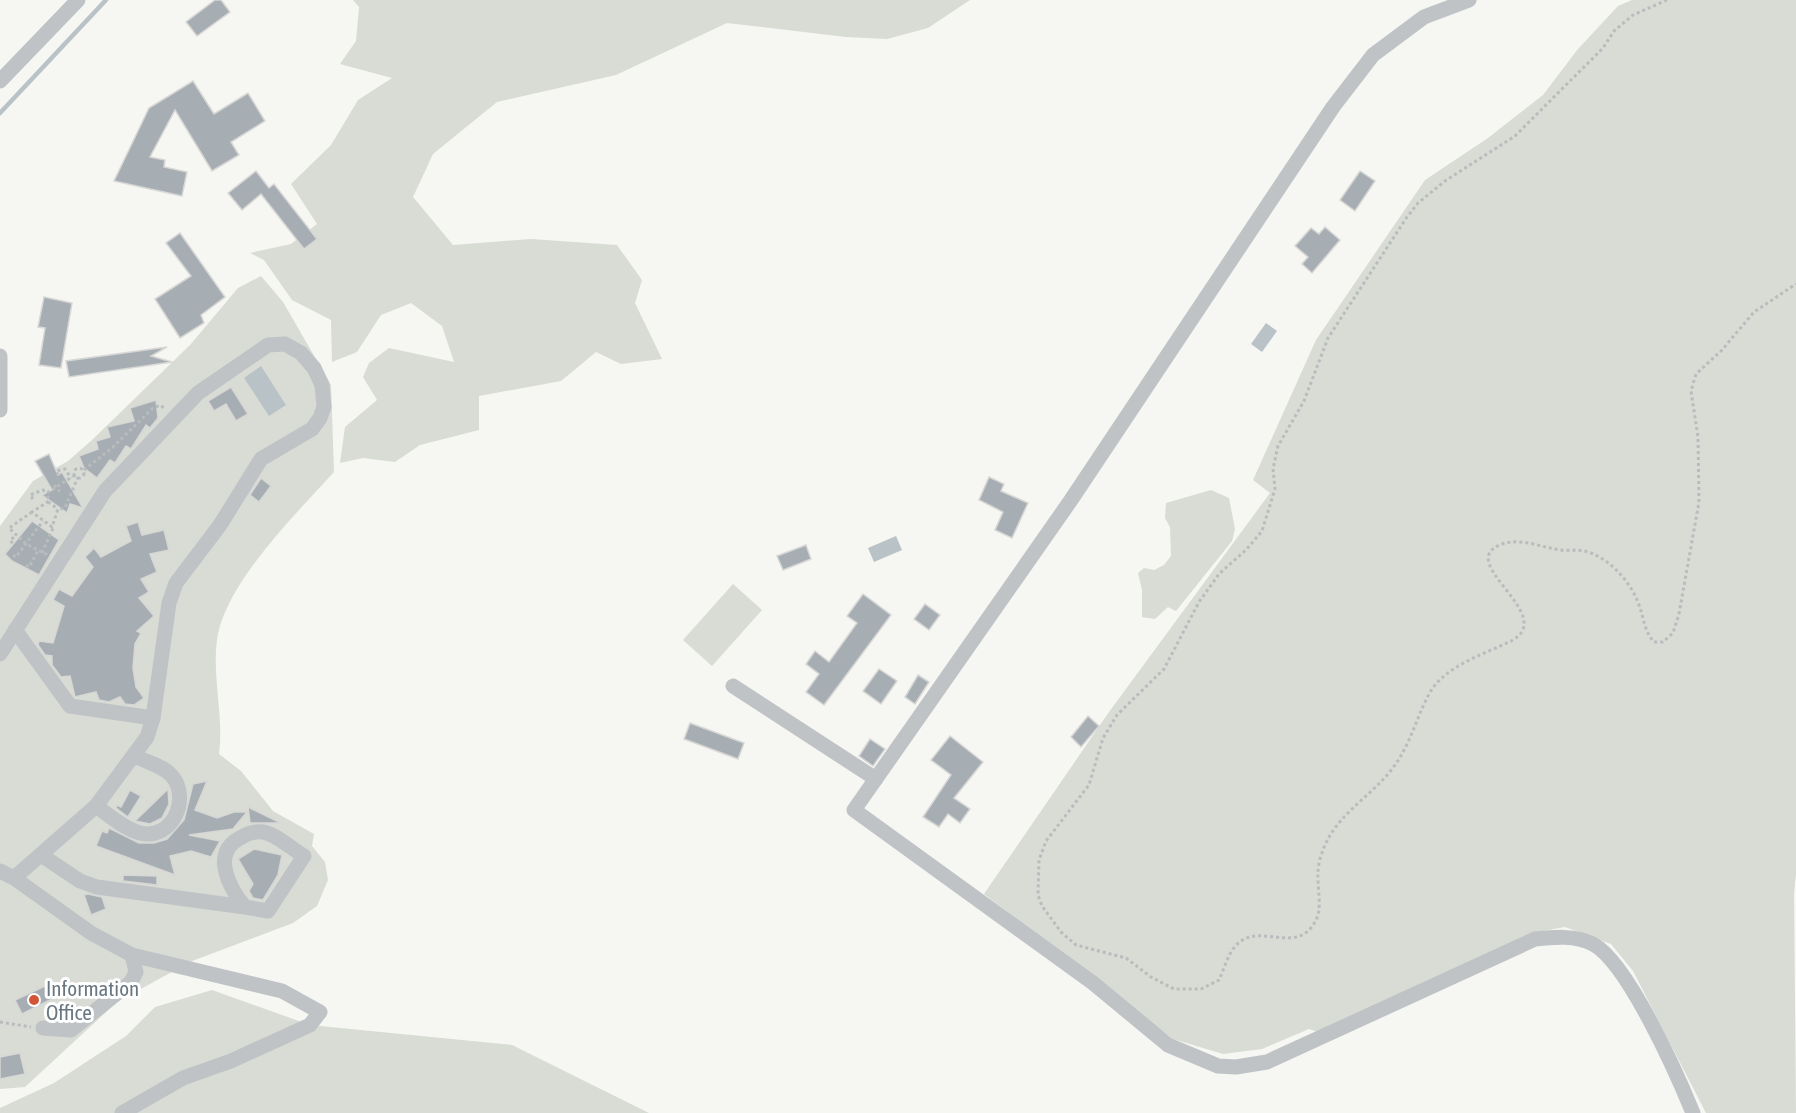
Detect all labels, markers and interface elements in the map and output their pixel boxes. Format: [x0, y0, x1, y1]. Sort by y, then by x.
place label: Information Office [46, 976, 139, 1024]
marker: Information Office [27, 993, 41, 1007]

